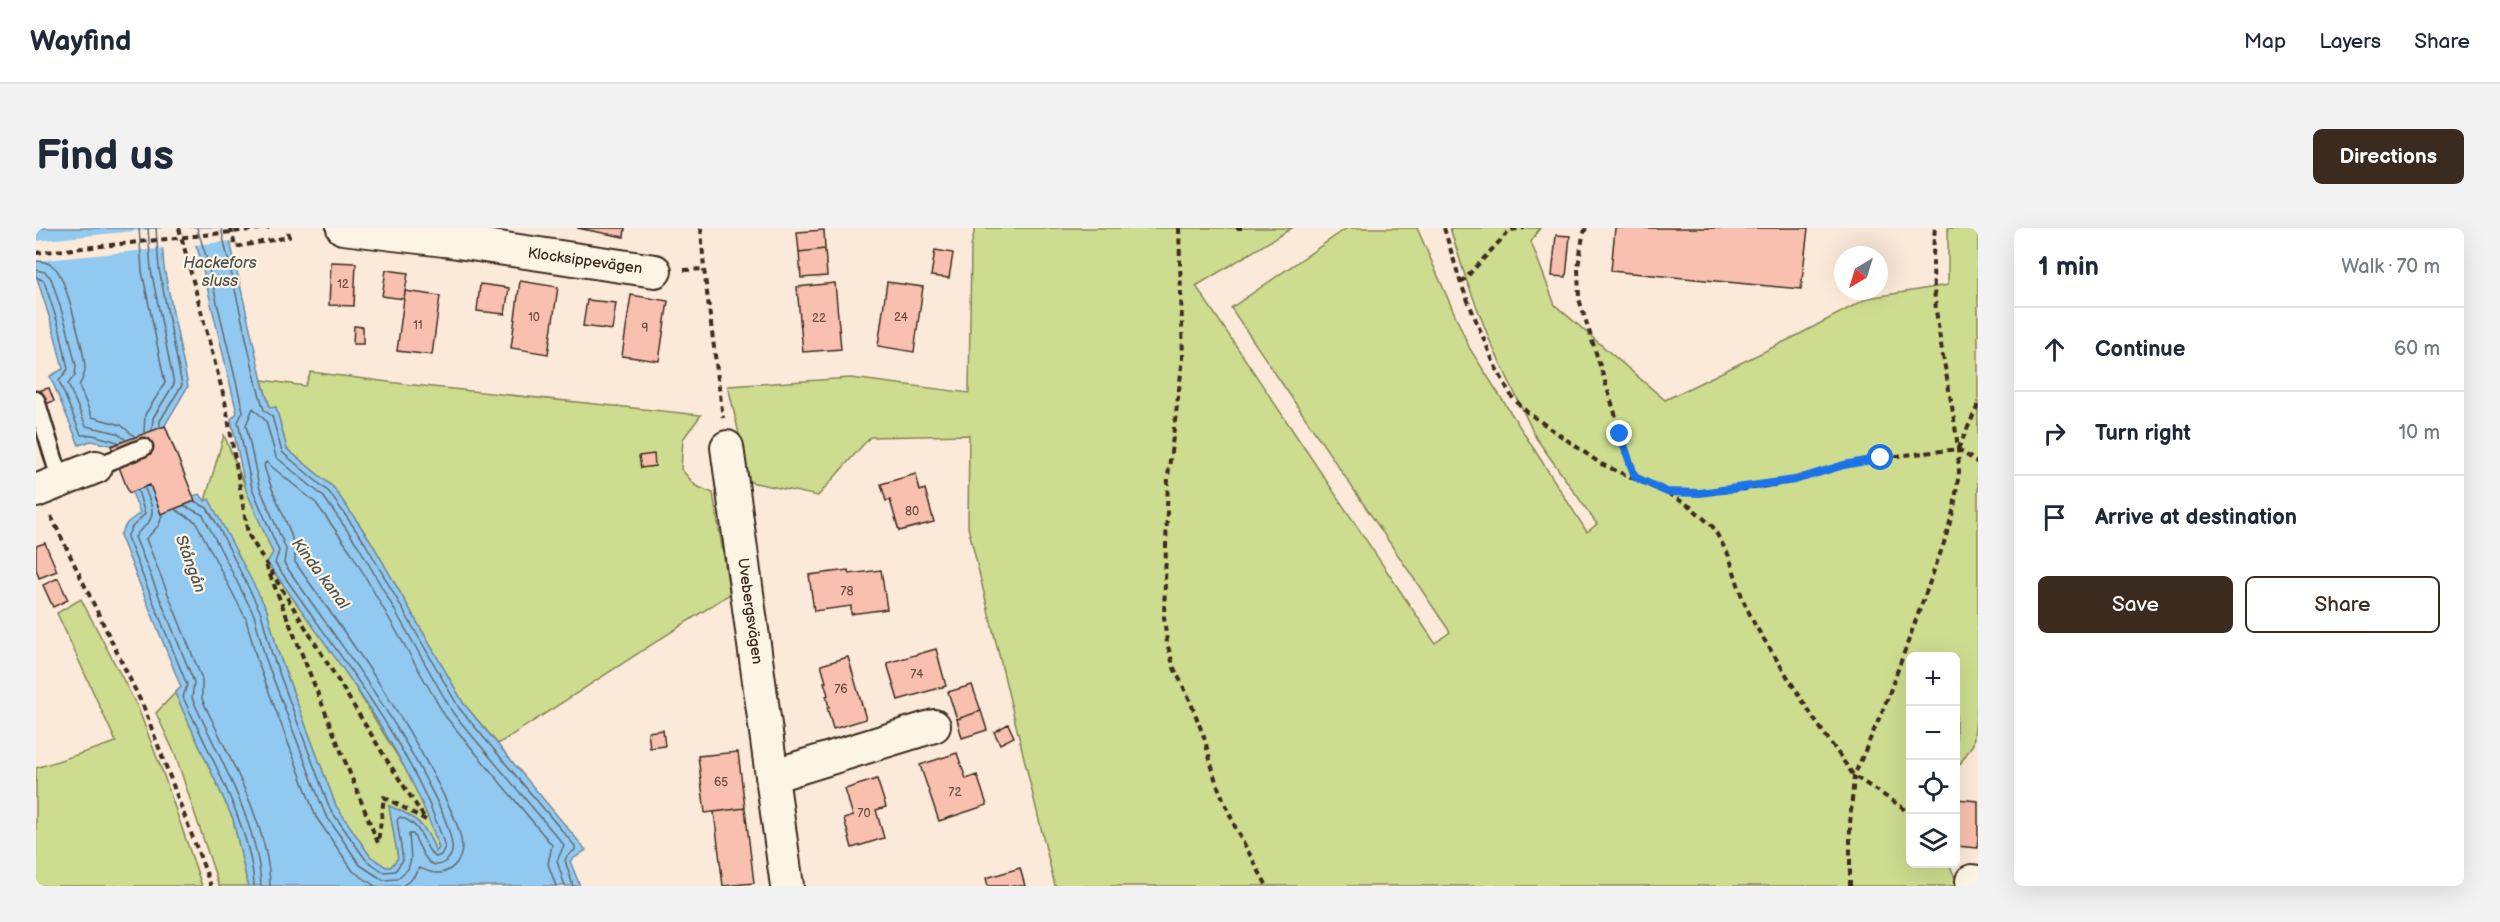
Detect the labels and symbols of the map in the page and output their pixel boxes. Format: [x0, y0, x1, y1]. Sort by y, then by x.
street label: Klocksippevägen [526, 244, 644, 278]
north arrow [1834, 246, 1888, 300]
water label: Hackefors sluss [183, 254, 257, 291]
house number: 12 [337, 277, 349, 292]
house number: 10 [528, 310, 540, 325]
house number: 24 [894, 310, 909, 325]
house number: 22 [812, 311, 826, 326]
house number: 11 [413, 318, 423, 333]
house number: 9 [642, 321, 649, 336]
route end [1606, 420, 1632, 446]
route start [1867, 444, 1893, 470]
house number: 80 [905, 504, 919, 519]
water label: Stångån [171, 533, 209, 596]
water label: Kinda kanal [287, 535, 354, 614]
street label: Uvebergsvägen [733, 557, 767, 665]
house number: 78 [841, 584, 853, 599]
house number: 74 [910, 667, 924, 682]
house number: 76 [834, 682, 848, 697]
house number: 65 [714, 775, 728, 790]
house number: 72 [949, 785, 961, 800]
house number: 70 [858, 806, 870, 821]

